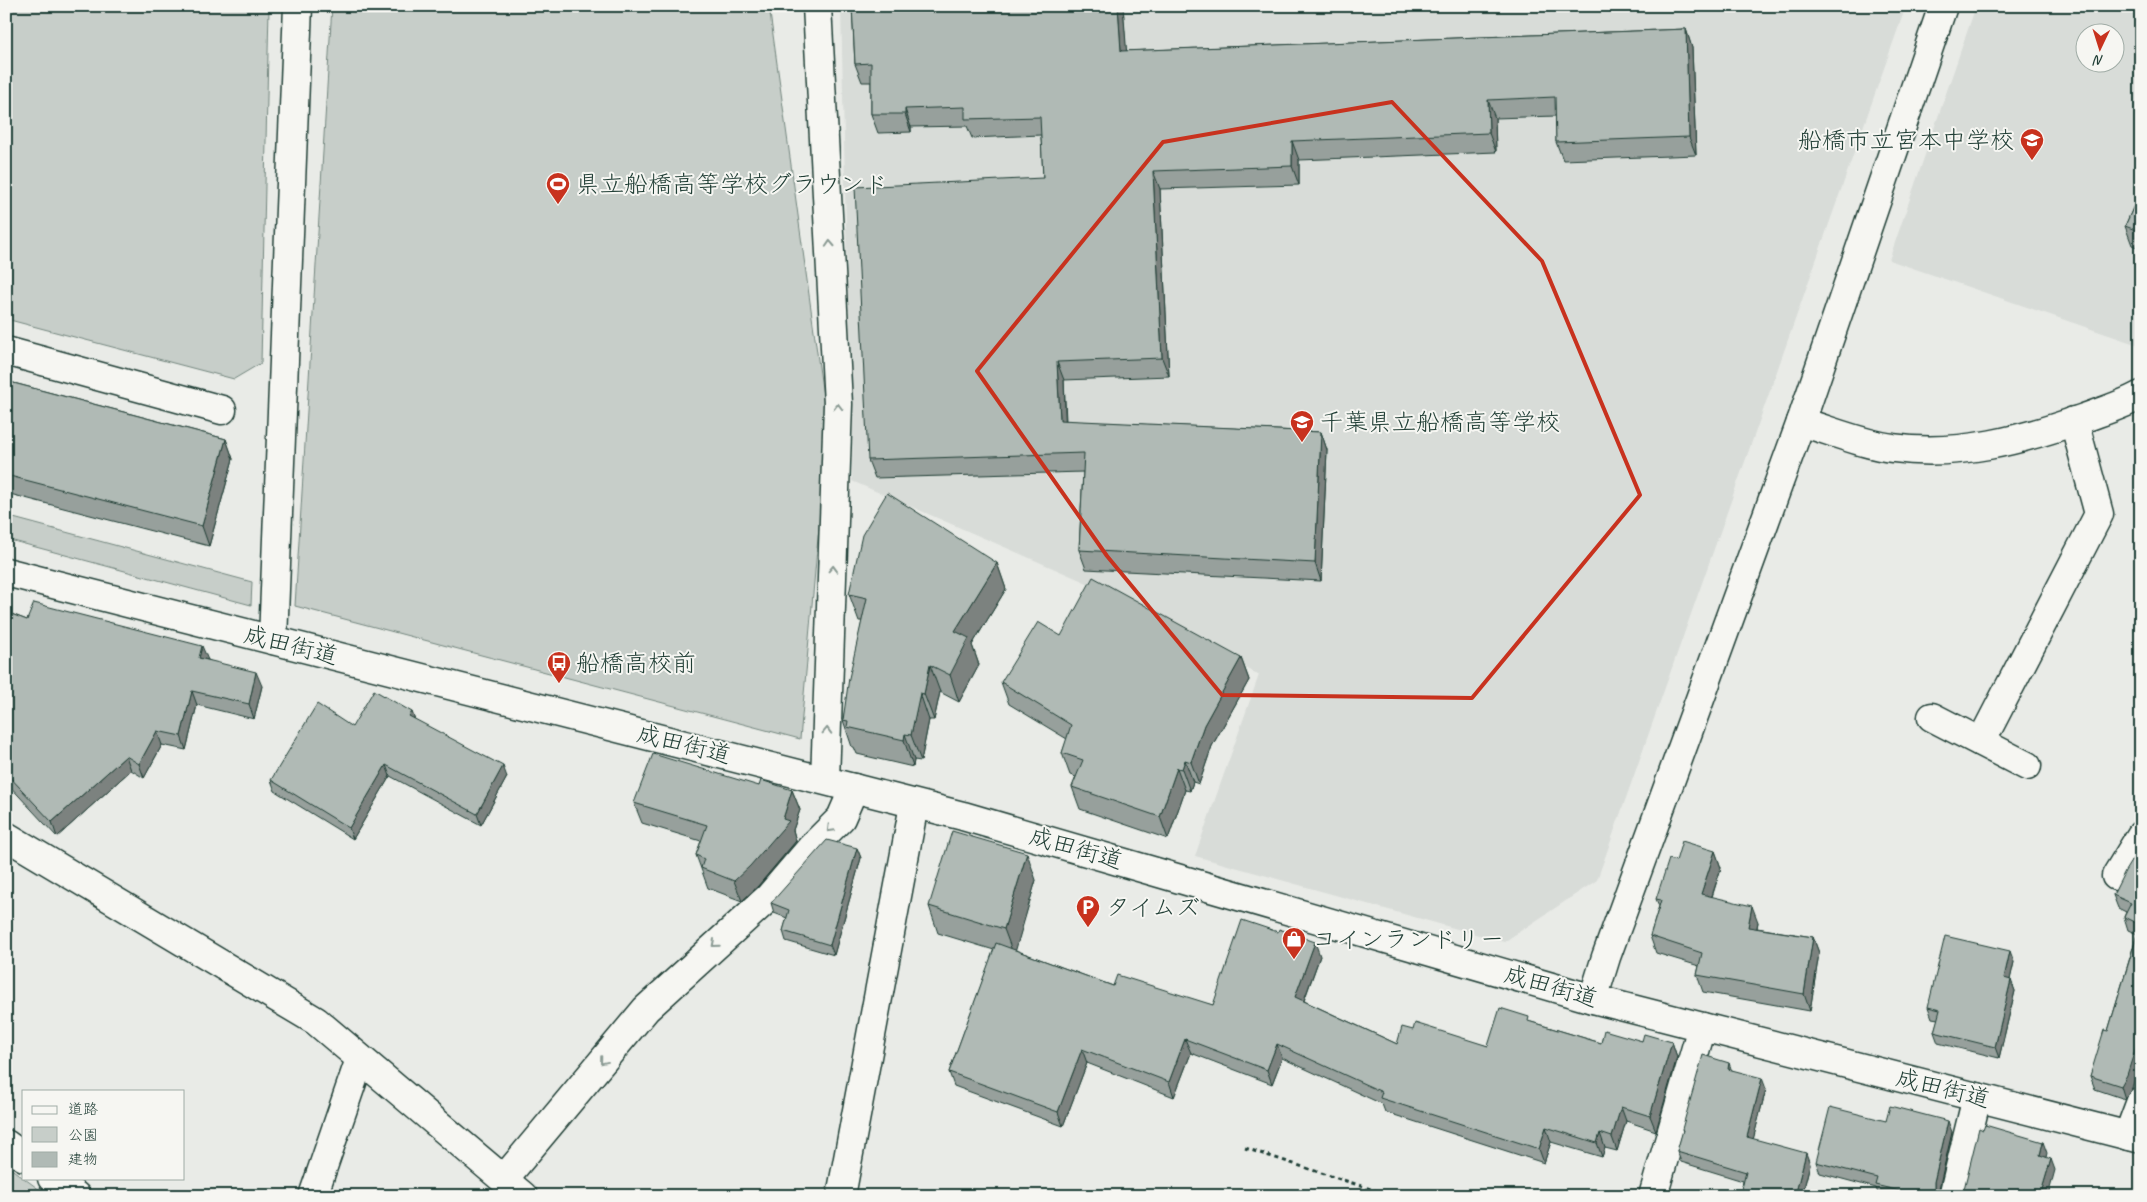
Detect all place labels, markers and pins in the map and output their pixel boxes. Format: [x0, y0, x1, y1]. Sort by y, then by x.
place label: 船橋市立宮本中学校 [1798, 125, 2014, 155]
school or university icon: 船橋市立宮本中学校 [2019, 127, 2045, 161]
place label: 県立船橋高等学校グラウンド [576, 169, 888, 199]
sports icon: 県立船橋高等学校グラウンド [545, 171, 571, 205]
place label: 千葉県立船橋高等学校 [1320, 407, 1560, 437]
school or university icon: 千葉県立船橋高等学校 [1289, 409, 1315, 443]
place label: 船橋高校前 [576, 648, 696, 678]
bus stop icon: 船橋高校前 [546, 650, 572, 684]
place label: タイムズ [1106, 892, 1200, 922]
parking icon: タイムズ [1075, 894, 1101, 928]
place label: コインランドリー [1312, 924, 1504, 954]
shop icon: コインランドリー [1281, 926, 1307, 960]

